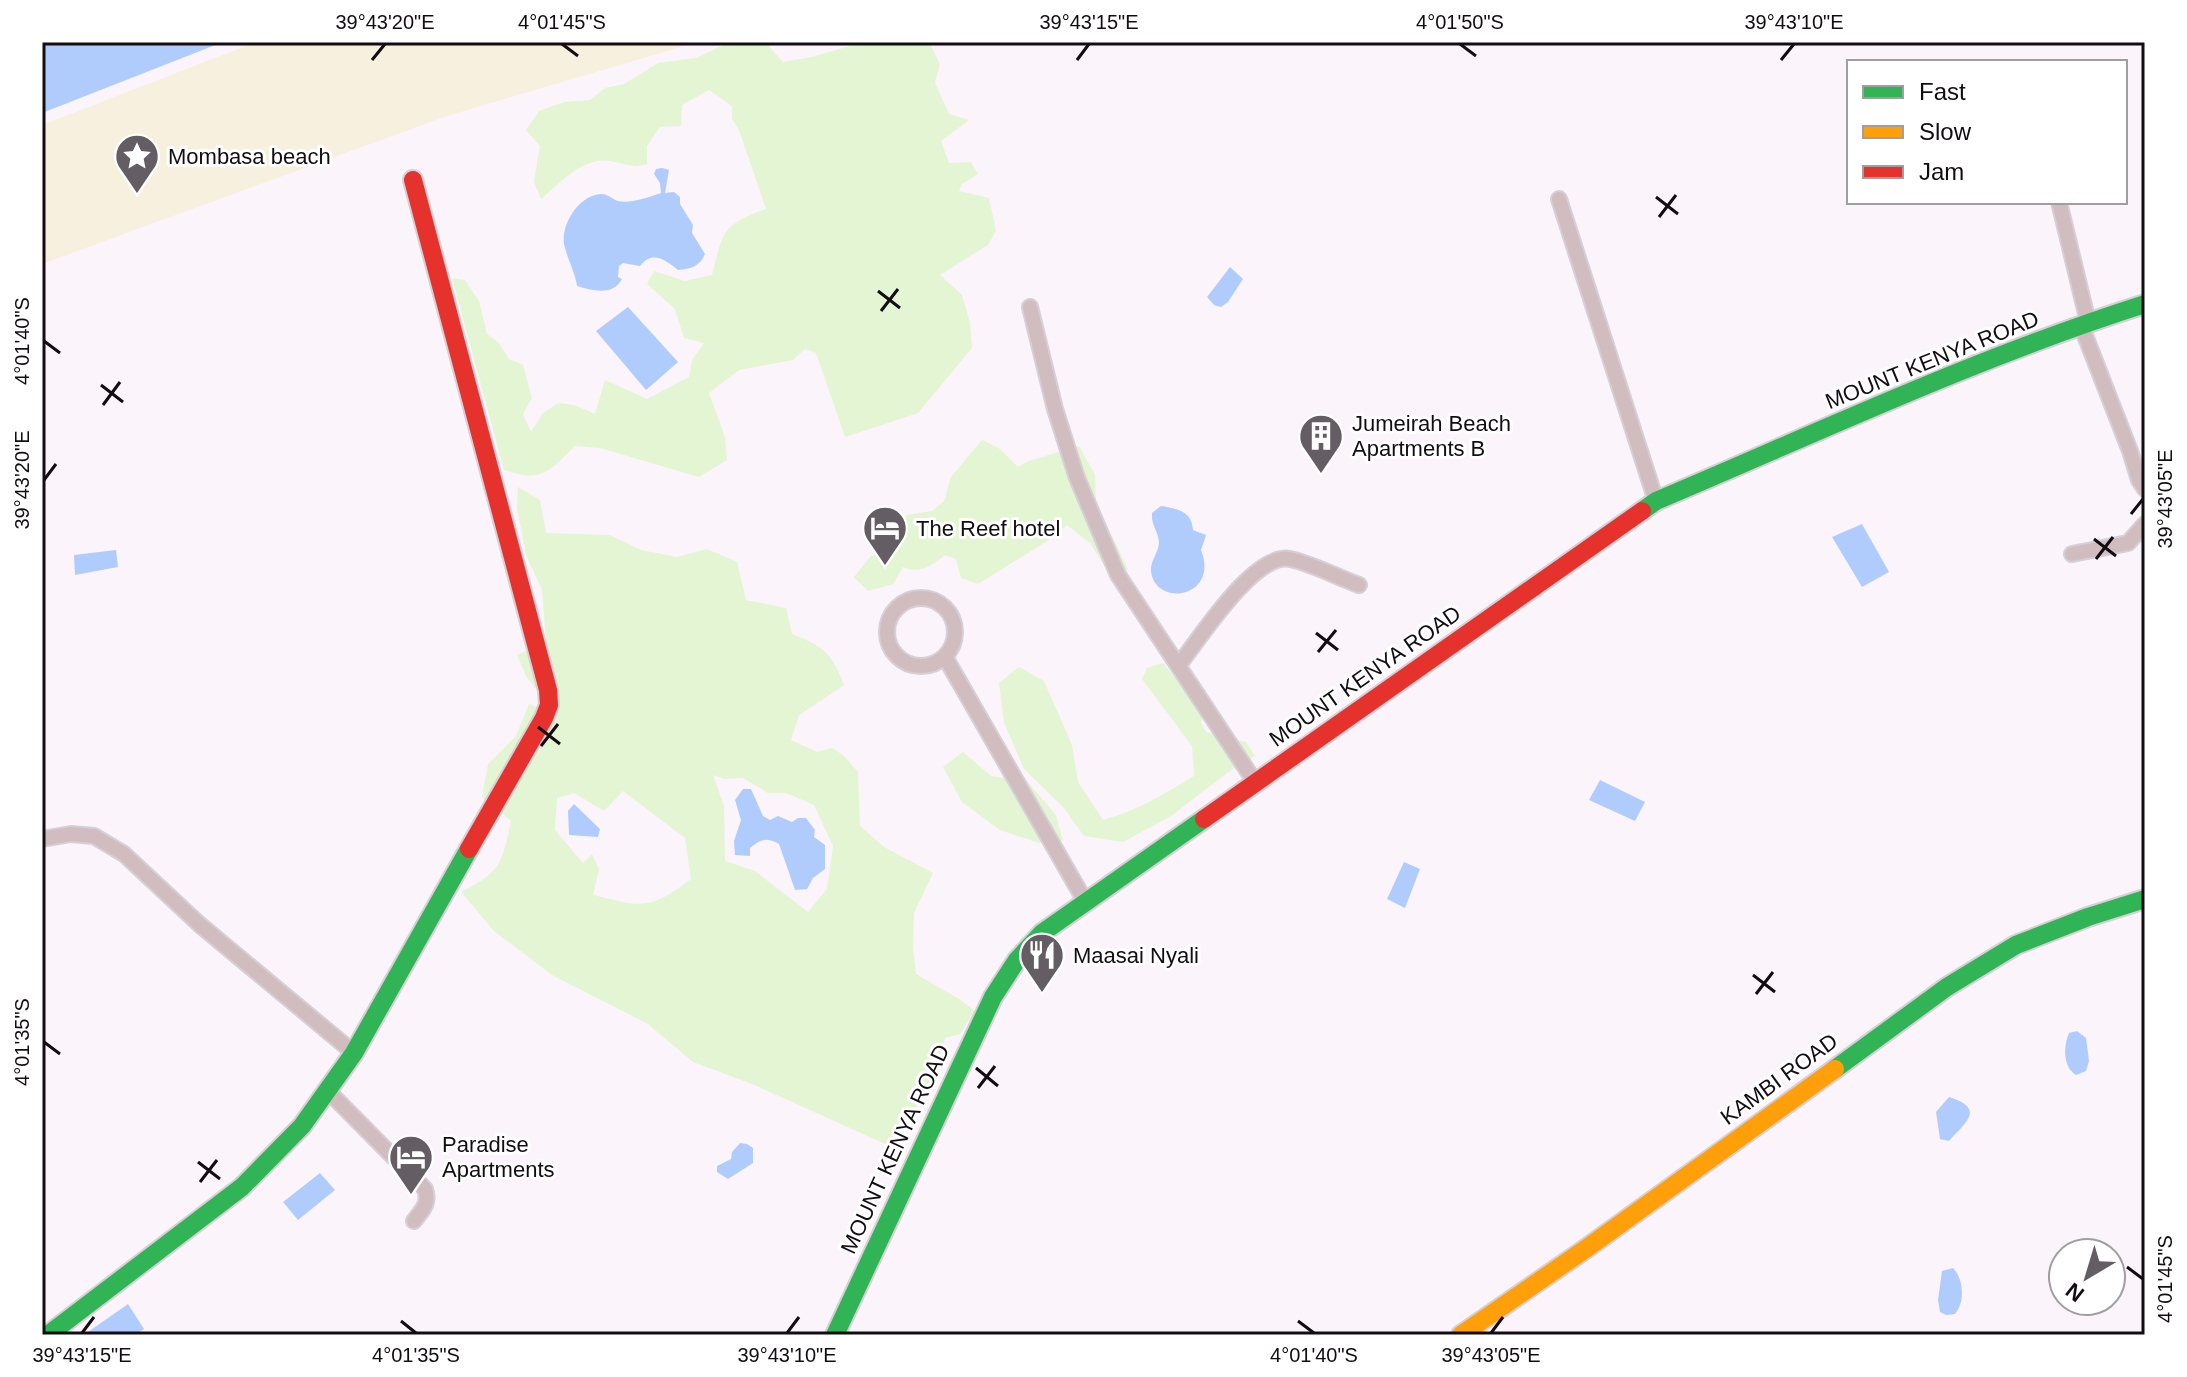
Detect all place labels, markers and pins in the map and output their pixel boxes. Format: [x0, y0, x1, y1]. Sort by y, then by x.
place icon: Mombasa beach [113, 132, 161, 195]
place label: Mombasa beach [168, 144, 331, 169]
place label: Jumeirah Beach Apartments B [1352, 411, 1511, 461]
building icon: Jumeirah Beach Apartments B [1297, 412, 1345, 475]
hotel icon: The Reef hotel [861, 504, 909, 567]
place label: The Reef hotel [916, 516, 1060, 541]
restaurant icon: Maasai Nyali [1018, 931, 1066, 994]
place label: Maasai Nyali [1073, 943, 1199, 968]
place label: Paradise Apartments [442, 1132, 555, 1182]
hotel icon: Paradise Apartments [387, 1133, 435, 1196]

